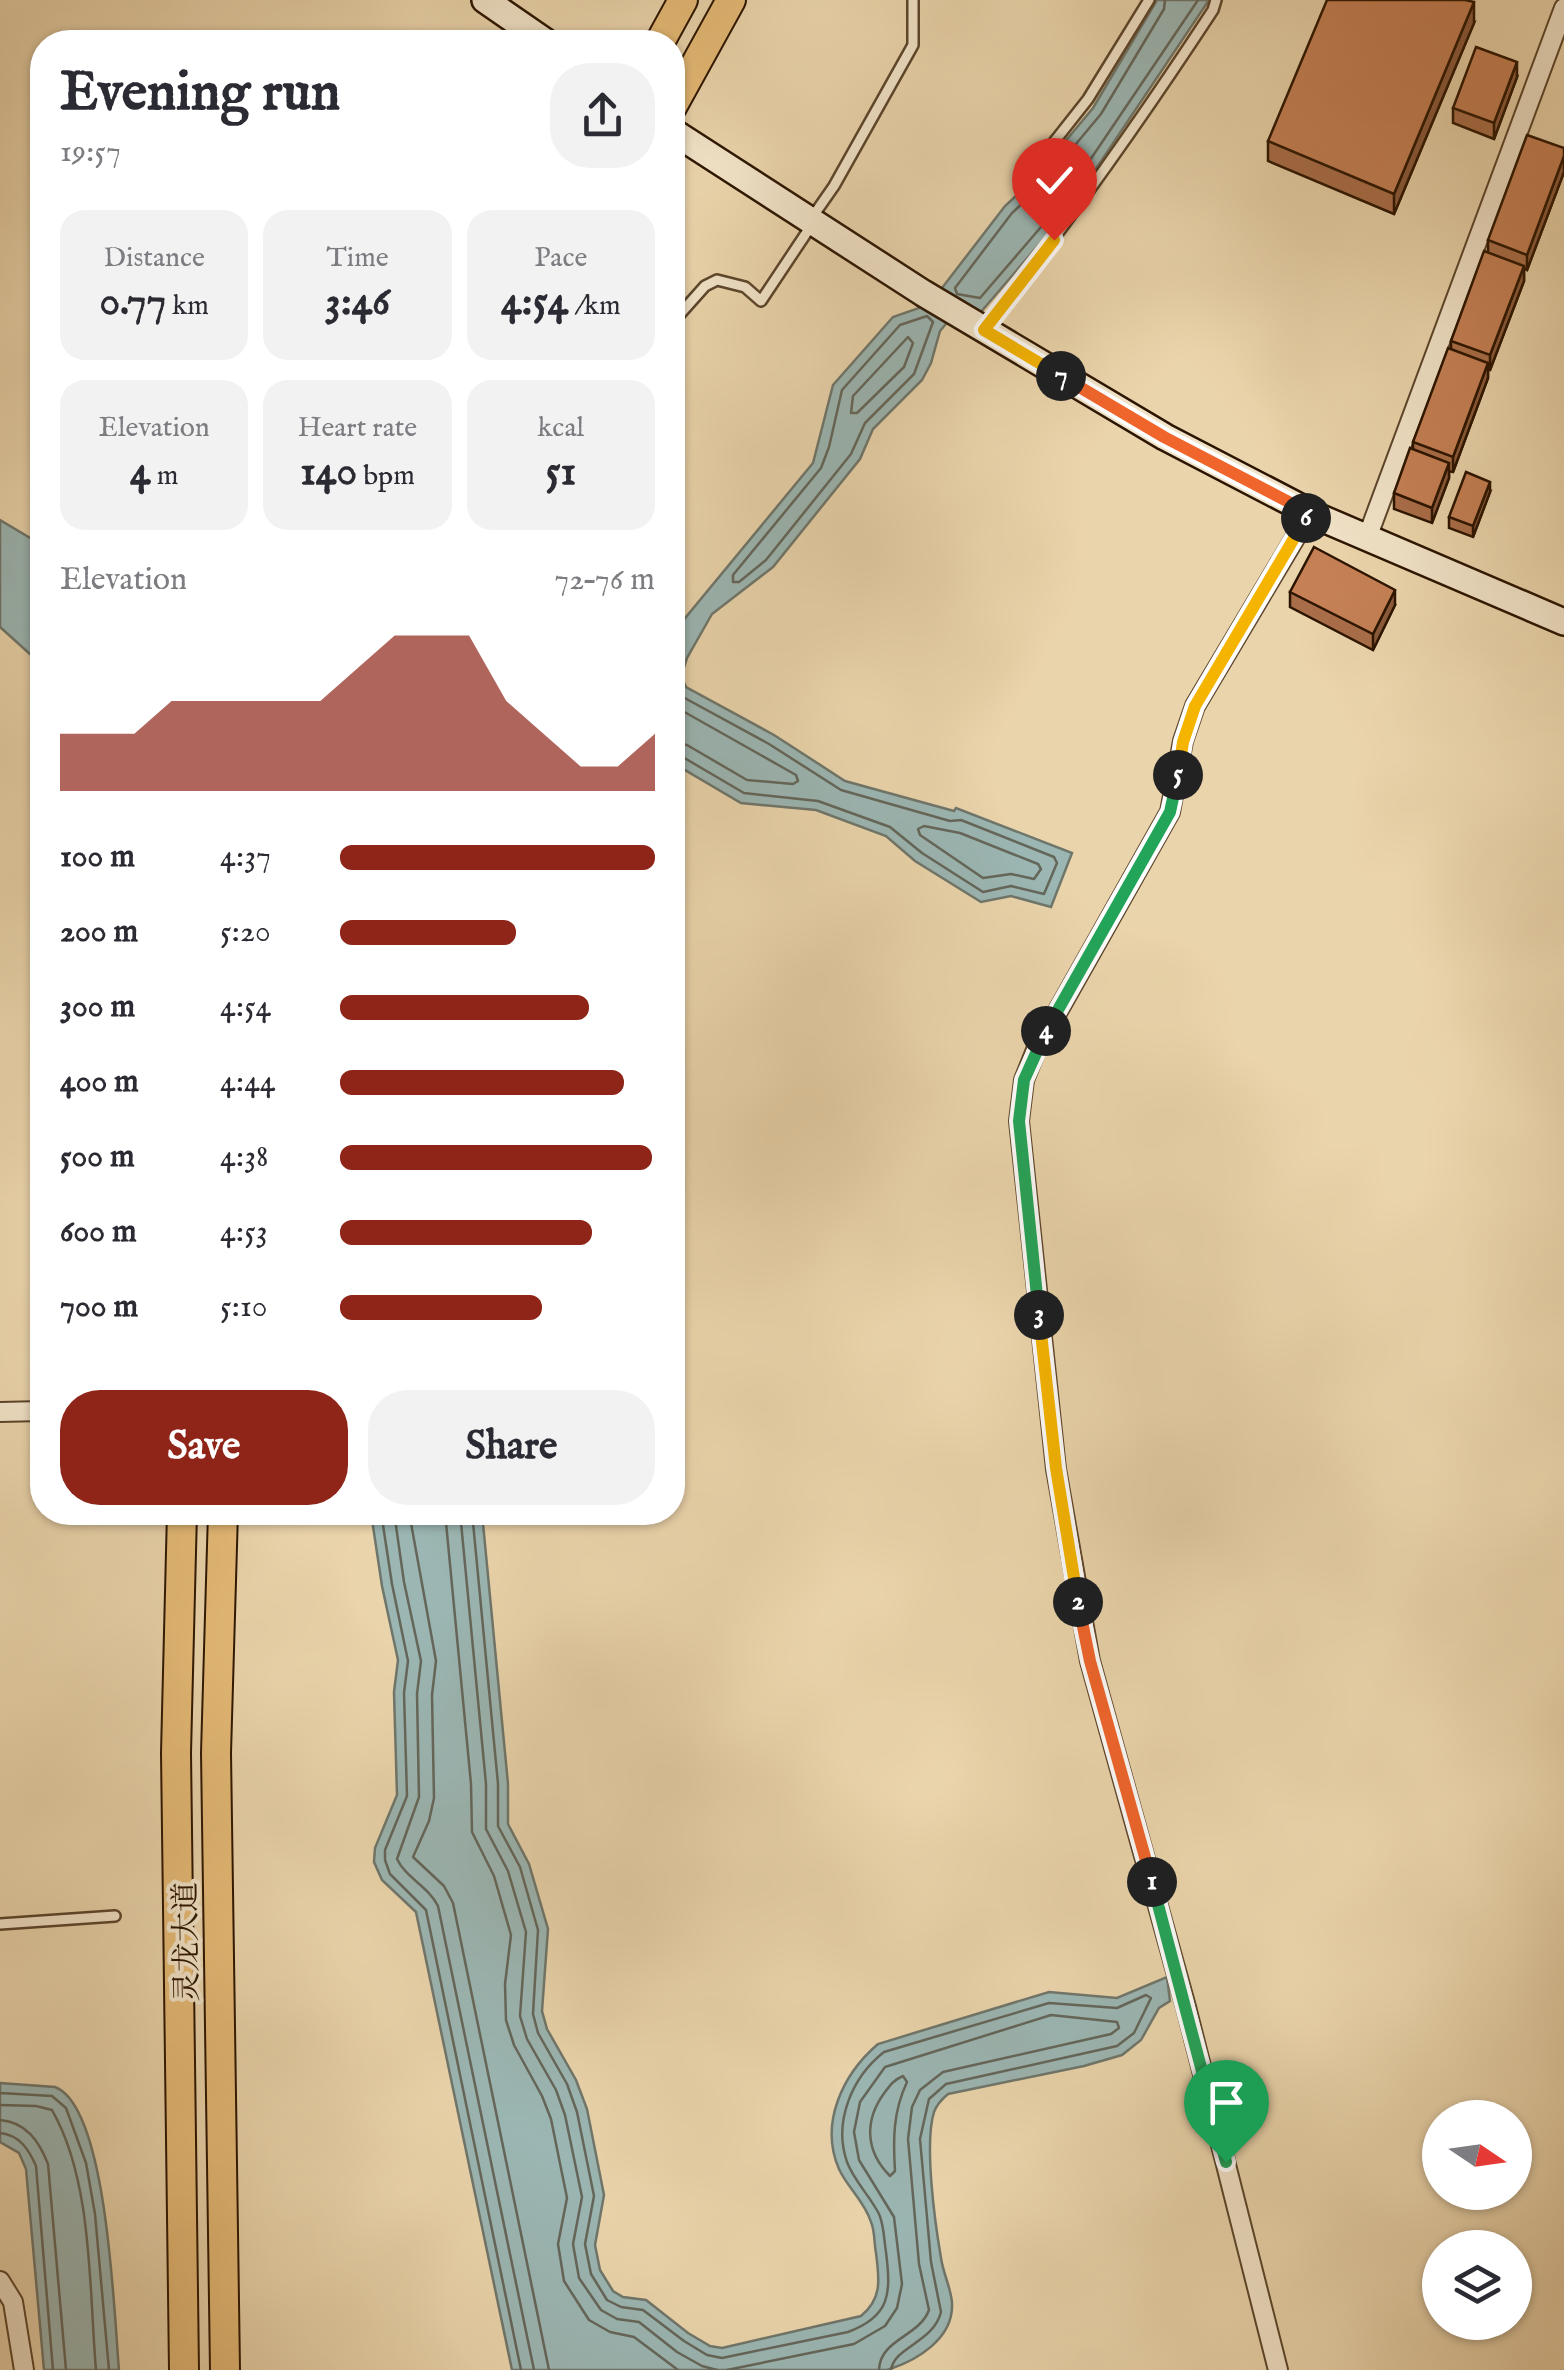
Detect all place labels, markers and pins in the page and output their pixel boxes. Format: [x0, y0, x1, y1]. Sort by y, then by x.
pin [1012, 138, 1097, 241]
pin: 7 [1036, 351, 1086, 401]
pin: 6 [1281, 493, 1331, 543]
pin: 5 [1153, 750, 1203, 800]
pin: 4 [1021, 1006, 1071, 1056]
pin: 3 [1014, 1290, 1064, 1340]
pin: 2 [1053, 1577, 1103, 1627]
pin: 1 [1127, 1857, 1177, 1907]
pin [1184, 2060, 1269, 2163]

